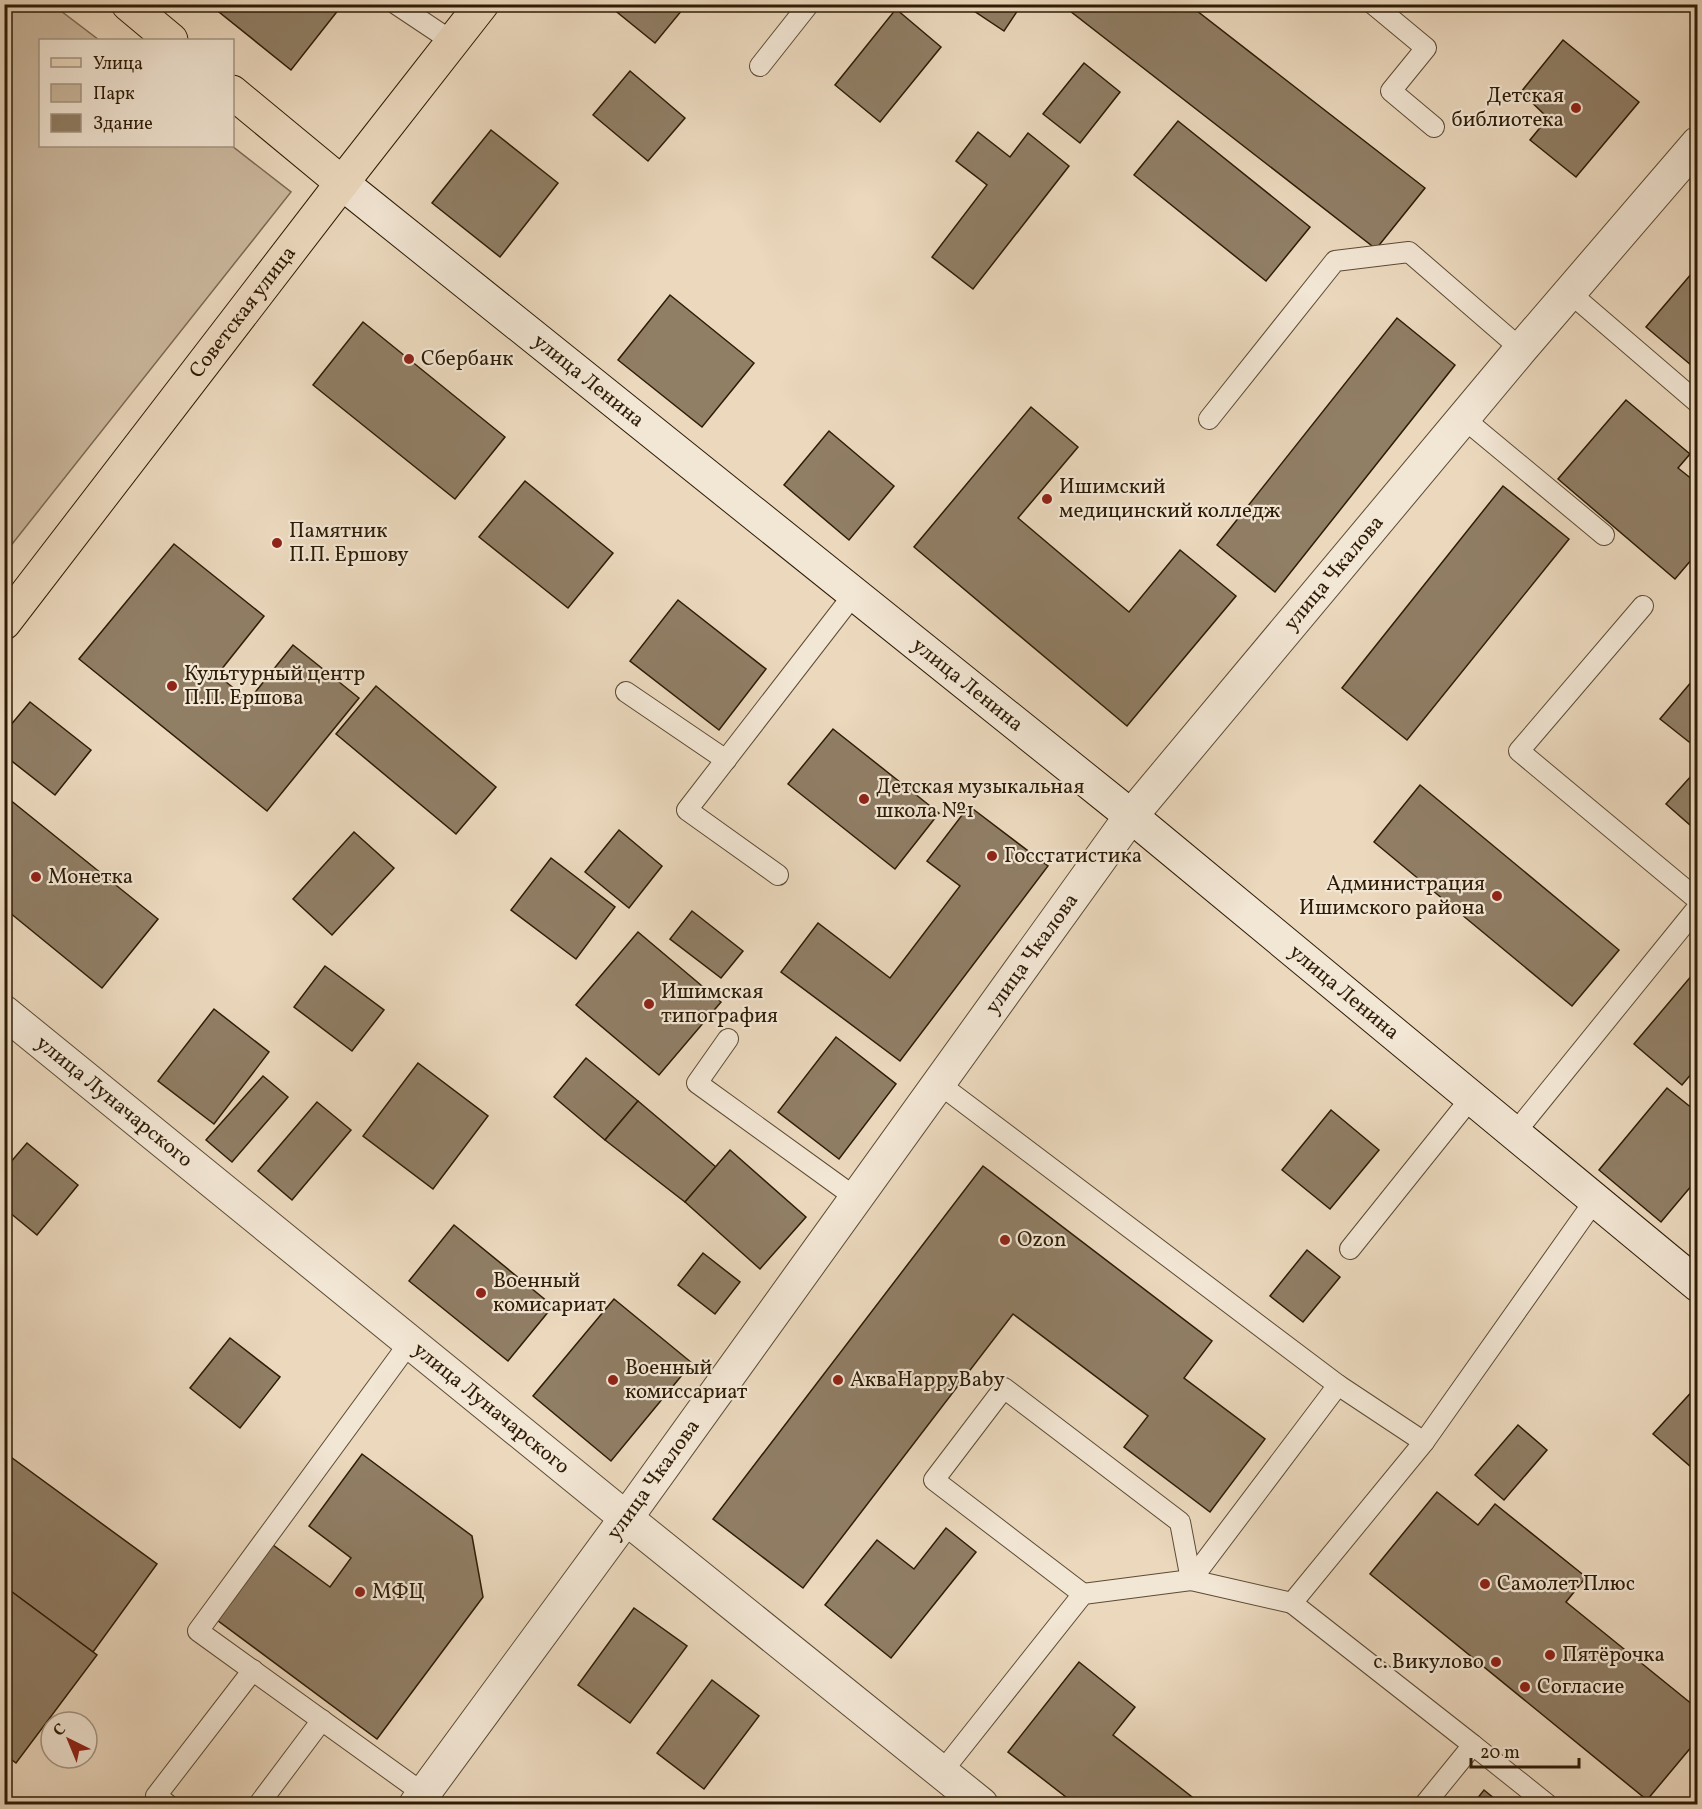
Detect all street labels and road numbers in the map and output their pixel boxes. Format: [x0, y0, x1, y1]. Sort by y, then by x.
street label: Советская улица [183, 240, 303, 384]
street label: улица Ленина [526, 327, 650, 435]
street label: улица Чкалова [1277, 509, 1391, 637]
street label: улица Ленина [906, 631, 1030, 739]
street label: улица Чкалова [978, 887, 1085, 1020]
street label: улица Ленина [1282, 938, 1406, 1047]
street label: улица Луначарского [29, 1029, 199, 1174]
street label: улица Луначарского [406, 1336, 576, 1481]
street label: улица Чкалова [600, 1413, 707, 1546]

